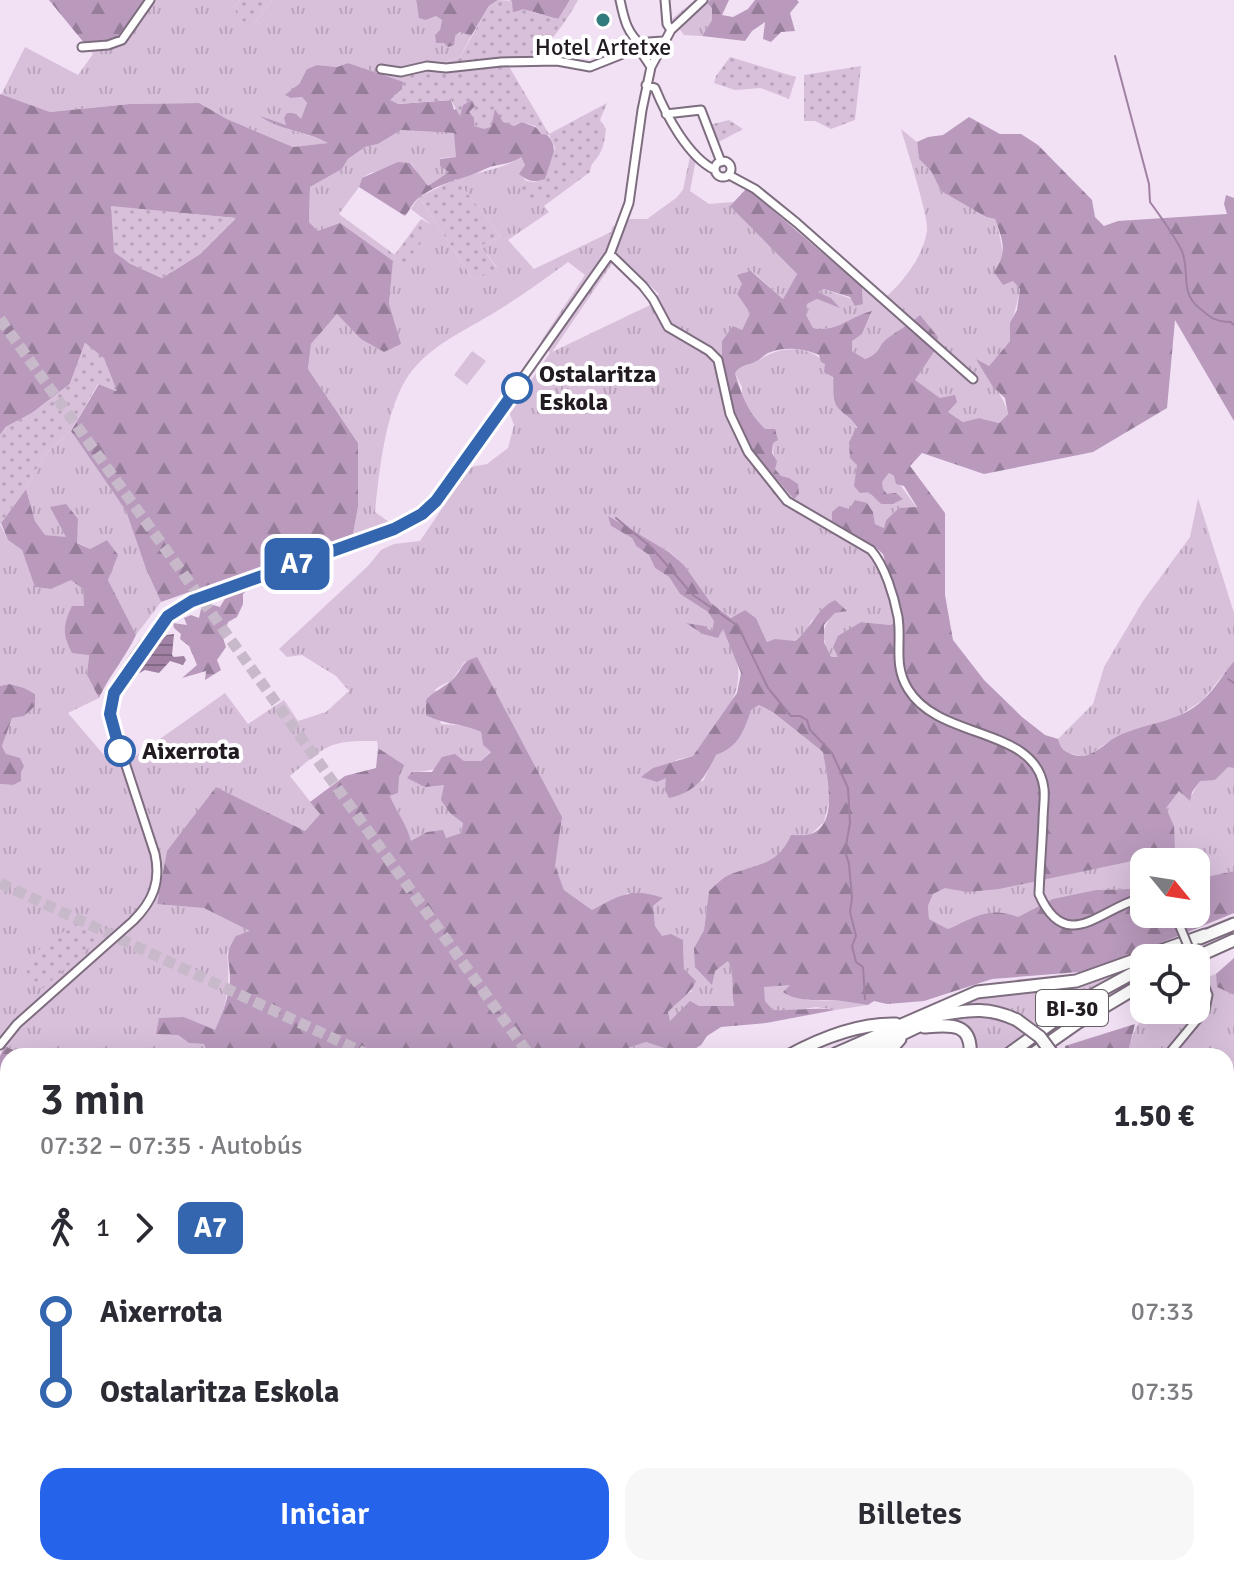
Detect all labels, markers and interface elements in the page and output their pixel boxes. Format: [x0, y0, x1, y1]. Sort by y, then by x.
marker: Hotel Artetxe [594, 11, 612, 29]
place label: Hotel Artetxe [535, 32, 671, 62]
place label: Ostalaritza Eskola [539, 359, 656, 417]
marker: Ostalaritza Eskola [502, 373, 532, 403]
line badge: A7 [261, 538, 333, 590]
text: A7 [281, 547, 313, 581]
marker: Aixerrota [105, 736, 135, 766]
place label: Aixerrota [142, 736, 240, 766]
north arrow [1130, 848, 1210, 928]
map controls [1130, 848, 1210, 1024]
button: locate [1130, 944, 1210, 1024]
road number: BI-30 [1036, 990, 1108, 1026]
text: 3 min [40, 1073, 145, 1127]
text: 1.50 € [1114, 1098, 1194, 1135]
text: 07:32 – 07:35 · Autobús [40, 1130, 302, 1162]
icon: walk [40, 1206, 84, 1250]
icon: forward [122, 1206, 166, 1250]
text: A7 [194, 1211, 227, 1245]
text: 1 [96, 1212, 110, 1244]
text: Aixerrota [100, 1294, 223, 1331]
text: 07:33 [1131, 1296, 1194, 1328]
text: Ostalaritza Eskola [100, 1374, 339, 1411]
text: 07:35 [1131, 1376, 1194, 1408]
button: Iniciar [40, 1468, 609, 1560]
button: Billetes [625, 1468, 1194, 1560]

